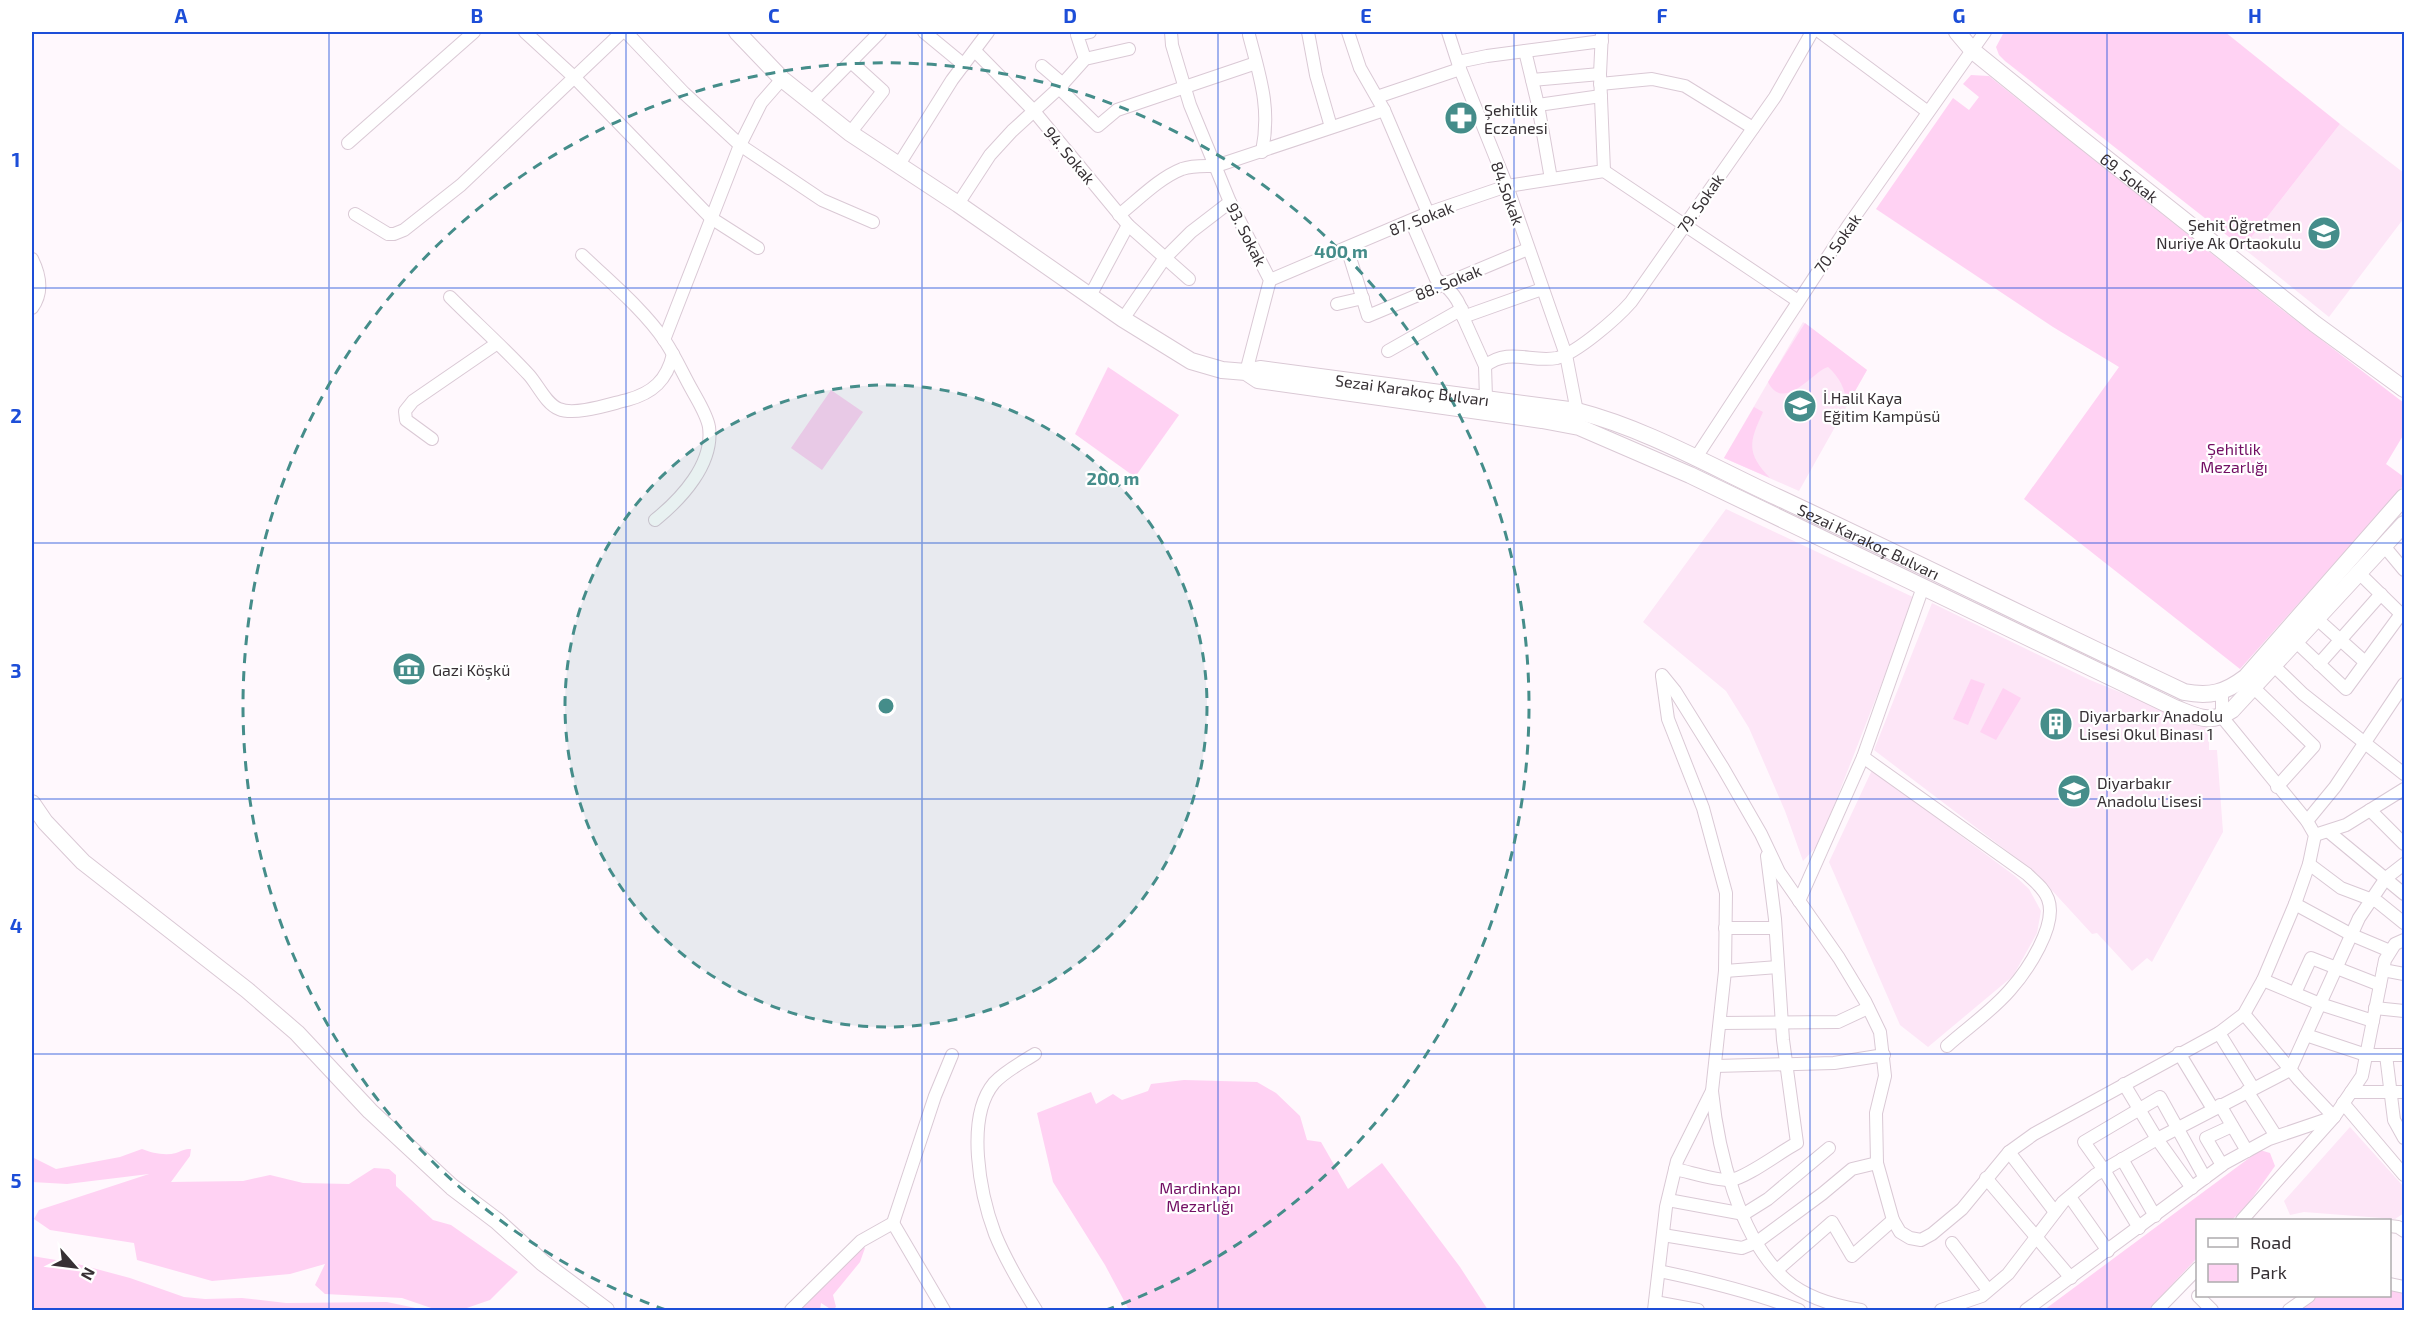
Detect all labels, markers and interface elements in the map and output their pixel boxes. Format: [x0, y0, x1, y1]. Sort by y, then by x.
text: A [174, 3, 188, 27]
text: B [471, 3, 483, 27]
text: C [768, 3, 780, 27]
text: D [1063, 3, 1077, 27]
text: E [1360, 3, 1372, 27]
text: F [1656, 3, 1668, 27]
text: G [1953, 3, 1965, 27]
text: H [2248, 3, 2262, 27]
pharmacy icon: Şehitlik Eczanesi [1443, 100, 1479, 136]
place label: Şehitlik Eczanesi [1484, 100, 1548, 137]
street label: 94. Sokak [1040, 122, 1100, 188]
text: 1 [12, 147, 20, 171]
street label: 69. Sokak [2097, 148, 2163, 206]
street label: 84.Sokak [1488, 159, 1528, 227]
street label: 79. Sokak [1673, 170, 1727, 236]
street label: 87. Sokak [1386, 197, 1456, 239]
street label: 93. Sokak [1223, 199, 1271, 269]
street label: 70. Sokak [1810, 210, 1864, 276]
place label: Şehit Öğretmen Nuriye Ak Ortaokulu [2156, 215, 2301, 252]
school or university icon: Şehit Öğretmen Nuriye Ak Ortaokulu [2306, 215, 2342, 251]
text: 400 m [1314, 240, 1368, 262]
street label: 88. Sokak [1412, 260, 1484, 304]
street label: Sezai Karakoç Bulvarı [1334, 370, 1490, 409]
school or university icon: İ.Halil Kaya Eğitim Kampüsü [1782, 388, 1818, 424]
place label: İ.Halil Kaya Eğitim Kampüsü [1823, 388, 1940, 425]
text: 2 [10, 403, 22, 427]
park label: Şehitlik Mezarlığı [2200, 439, 2268, 476]
text: 200 m [1087, 467, 1139, 489]
street label: Sezai Karakoç Bulvarı [1795, 499, 1943, 583]
museum icon: Gazi Köşkü [391, 651, 427, 687]
text: 3 [10, 658, 22, 682]
place label: Gazi Köşkü [432, 660, 510, 680]
centre of rings [876, 696, 896, 716]
building icon: Diyarbarkır Anadolu Lisesi Okul Binası 1 [2038, 706, 2074, 742]
place label: Diyarbarkır Anadolu Lisesi Okul Binası 1 [2079, 706, 2223, 743]
school or university icon: Diyarbakır Anadolu Lisesi [2056, 773, 2092, 809]
place label: Diyarbakır Anadolu Lisesi [2097, 773, 2202, 810]
text: 4 [10, 913, 23, 937]
text: 5 [10, 1168, 22, 1192]
park label: Mardinkapı Mezarlığı [1159, 1178, 1241, 1215]
legend [2196, 1219, 2391, 1297]
text: Road [2250, 1231, 2291, 1253]
north arrow [45, 1237, 105, 1297]
text: Park [2250, 1261, 2287, 1283]
text: N [78, 1265, 100, 1284]

